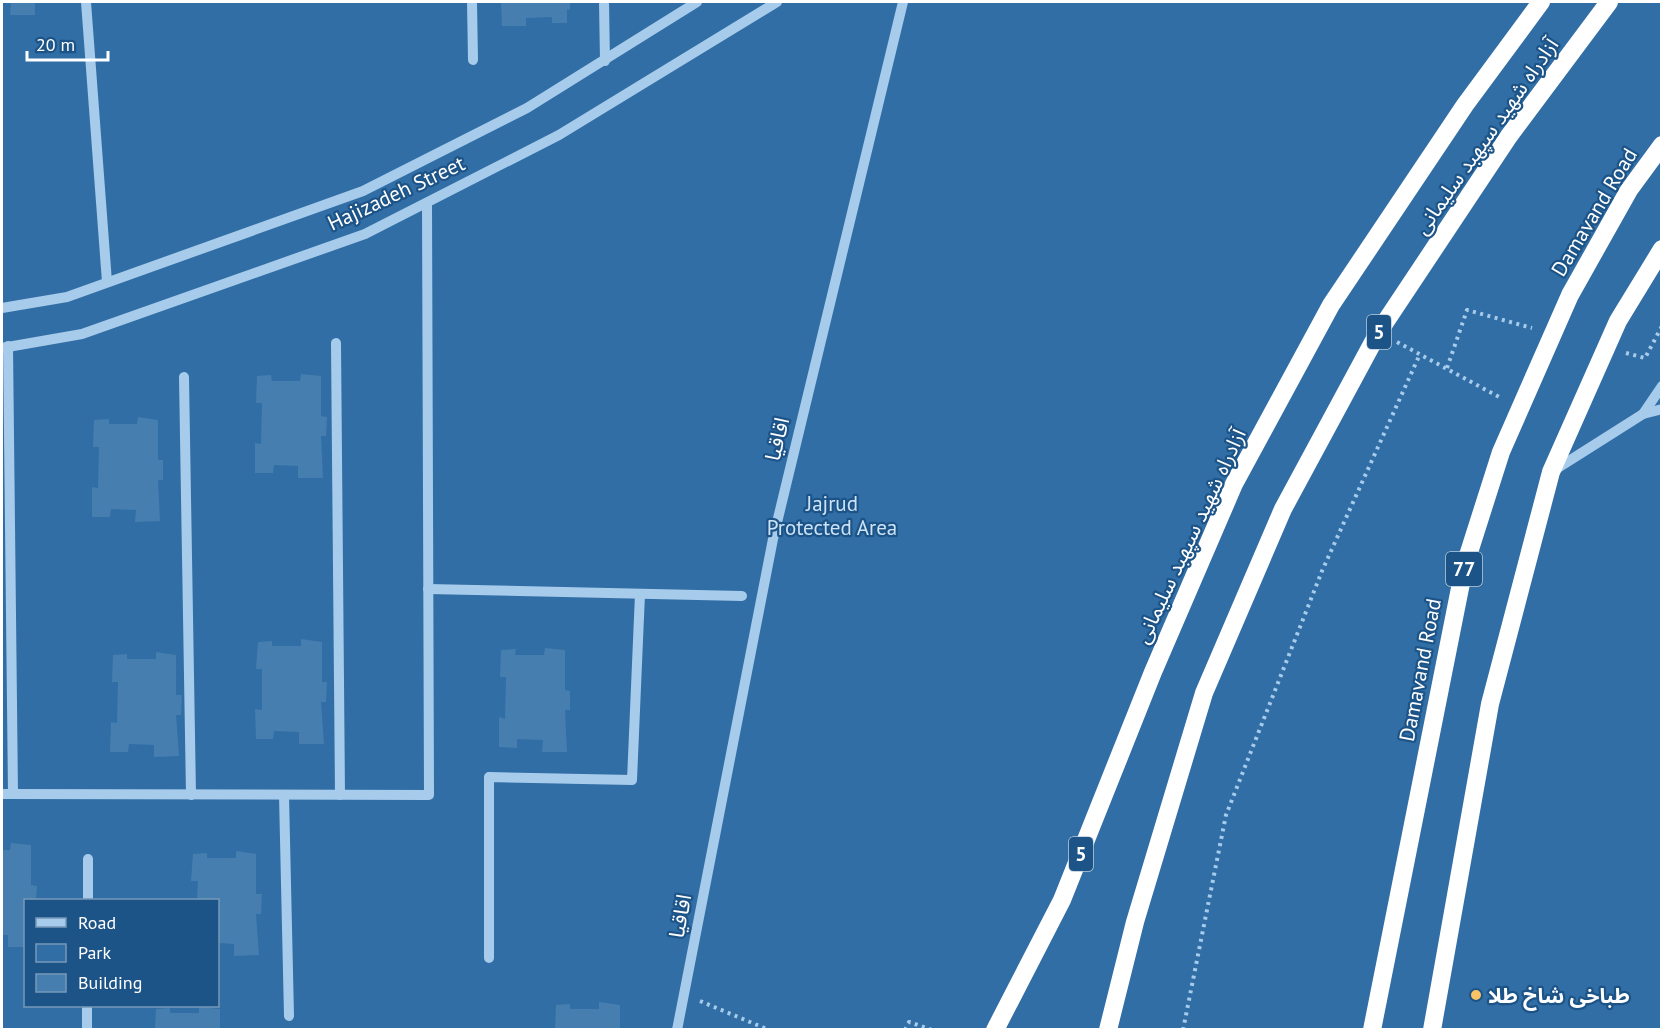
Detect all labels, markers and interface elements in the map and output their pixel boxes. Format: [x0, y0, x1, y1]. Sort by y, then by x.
scale bar [27, 24, 108, 62]
street label: آزادراه شهید سپهبد سلیمانی [1408, 32, 1565, 240]
text: 20 m [36, 33, 75, 56]
street label: Damavand Road [1545, 143, 1643, 281]
street label: Hajizadeh Street [323, 149, 469, 237]
road number: 5 [1367, 315, 1391, 349]
street label: اقاقیا [759, 414, 795, 464]
street label: آزادراه شهید سپهبد سلیمانی [1128, 423, 1252, 648]
park label: Jajrud Protected Area [767, 490, 897, 541]
road number: 77 [1446, 552, 1482, 586]
street label: Damavand Road [1393, 596, 1447, 744]
road number: 5 [1069, 837, 1093, 871]
street label: اقاقیا [663, 892, 697, 940]
legend [24, 899, 219, 1007]
text: Road [78, 911, 116, 934]
text: Park [78, 941, 111, 964]
text: Building [78, 971, 142, 994]
place label: طباخی شاخ طلا [1488, 982, 1630, 1011]
marker: طباخی شاخ طلا [1469, 988, 1483, 1002]

